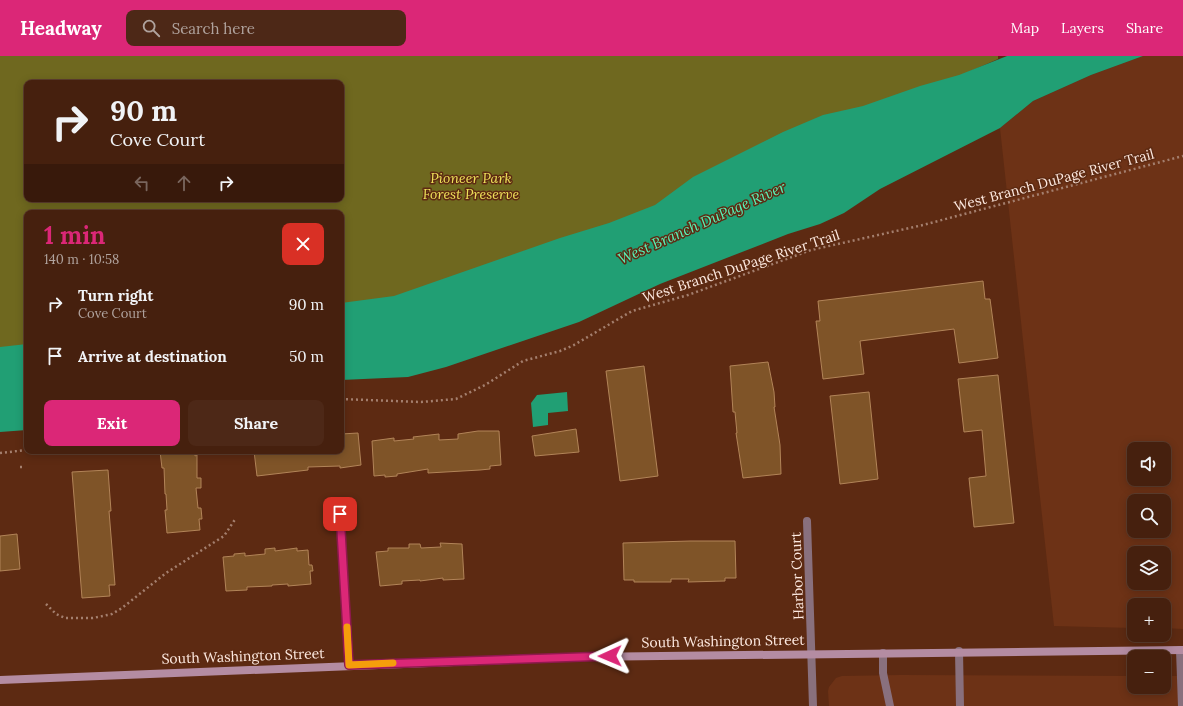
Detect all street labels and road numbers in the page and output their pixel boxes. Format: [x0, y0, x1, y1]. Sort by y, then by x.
street label: West Branch DuPage River Trail [952, 145, 1156, 215]
street label: West Branch DuPage River Trail [640, 226, 842, 306]
street label: Harbor Court [786, 531, 808, 620]
street label: South Washington Street [641, 631, 805, 651]
street label: South Washington Street [161, 644, 325, 668]

